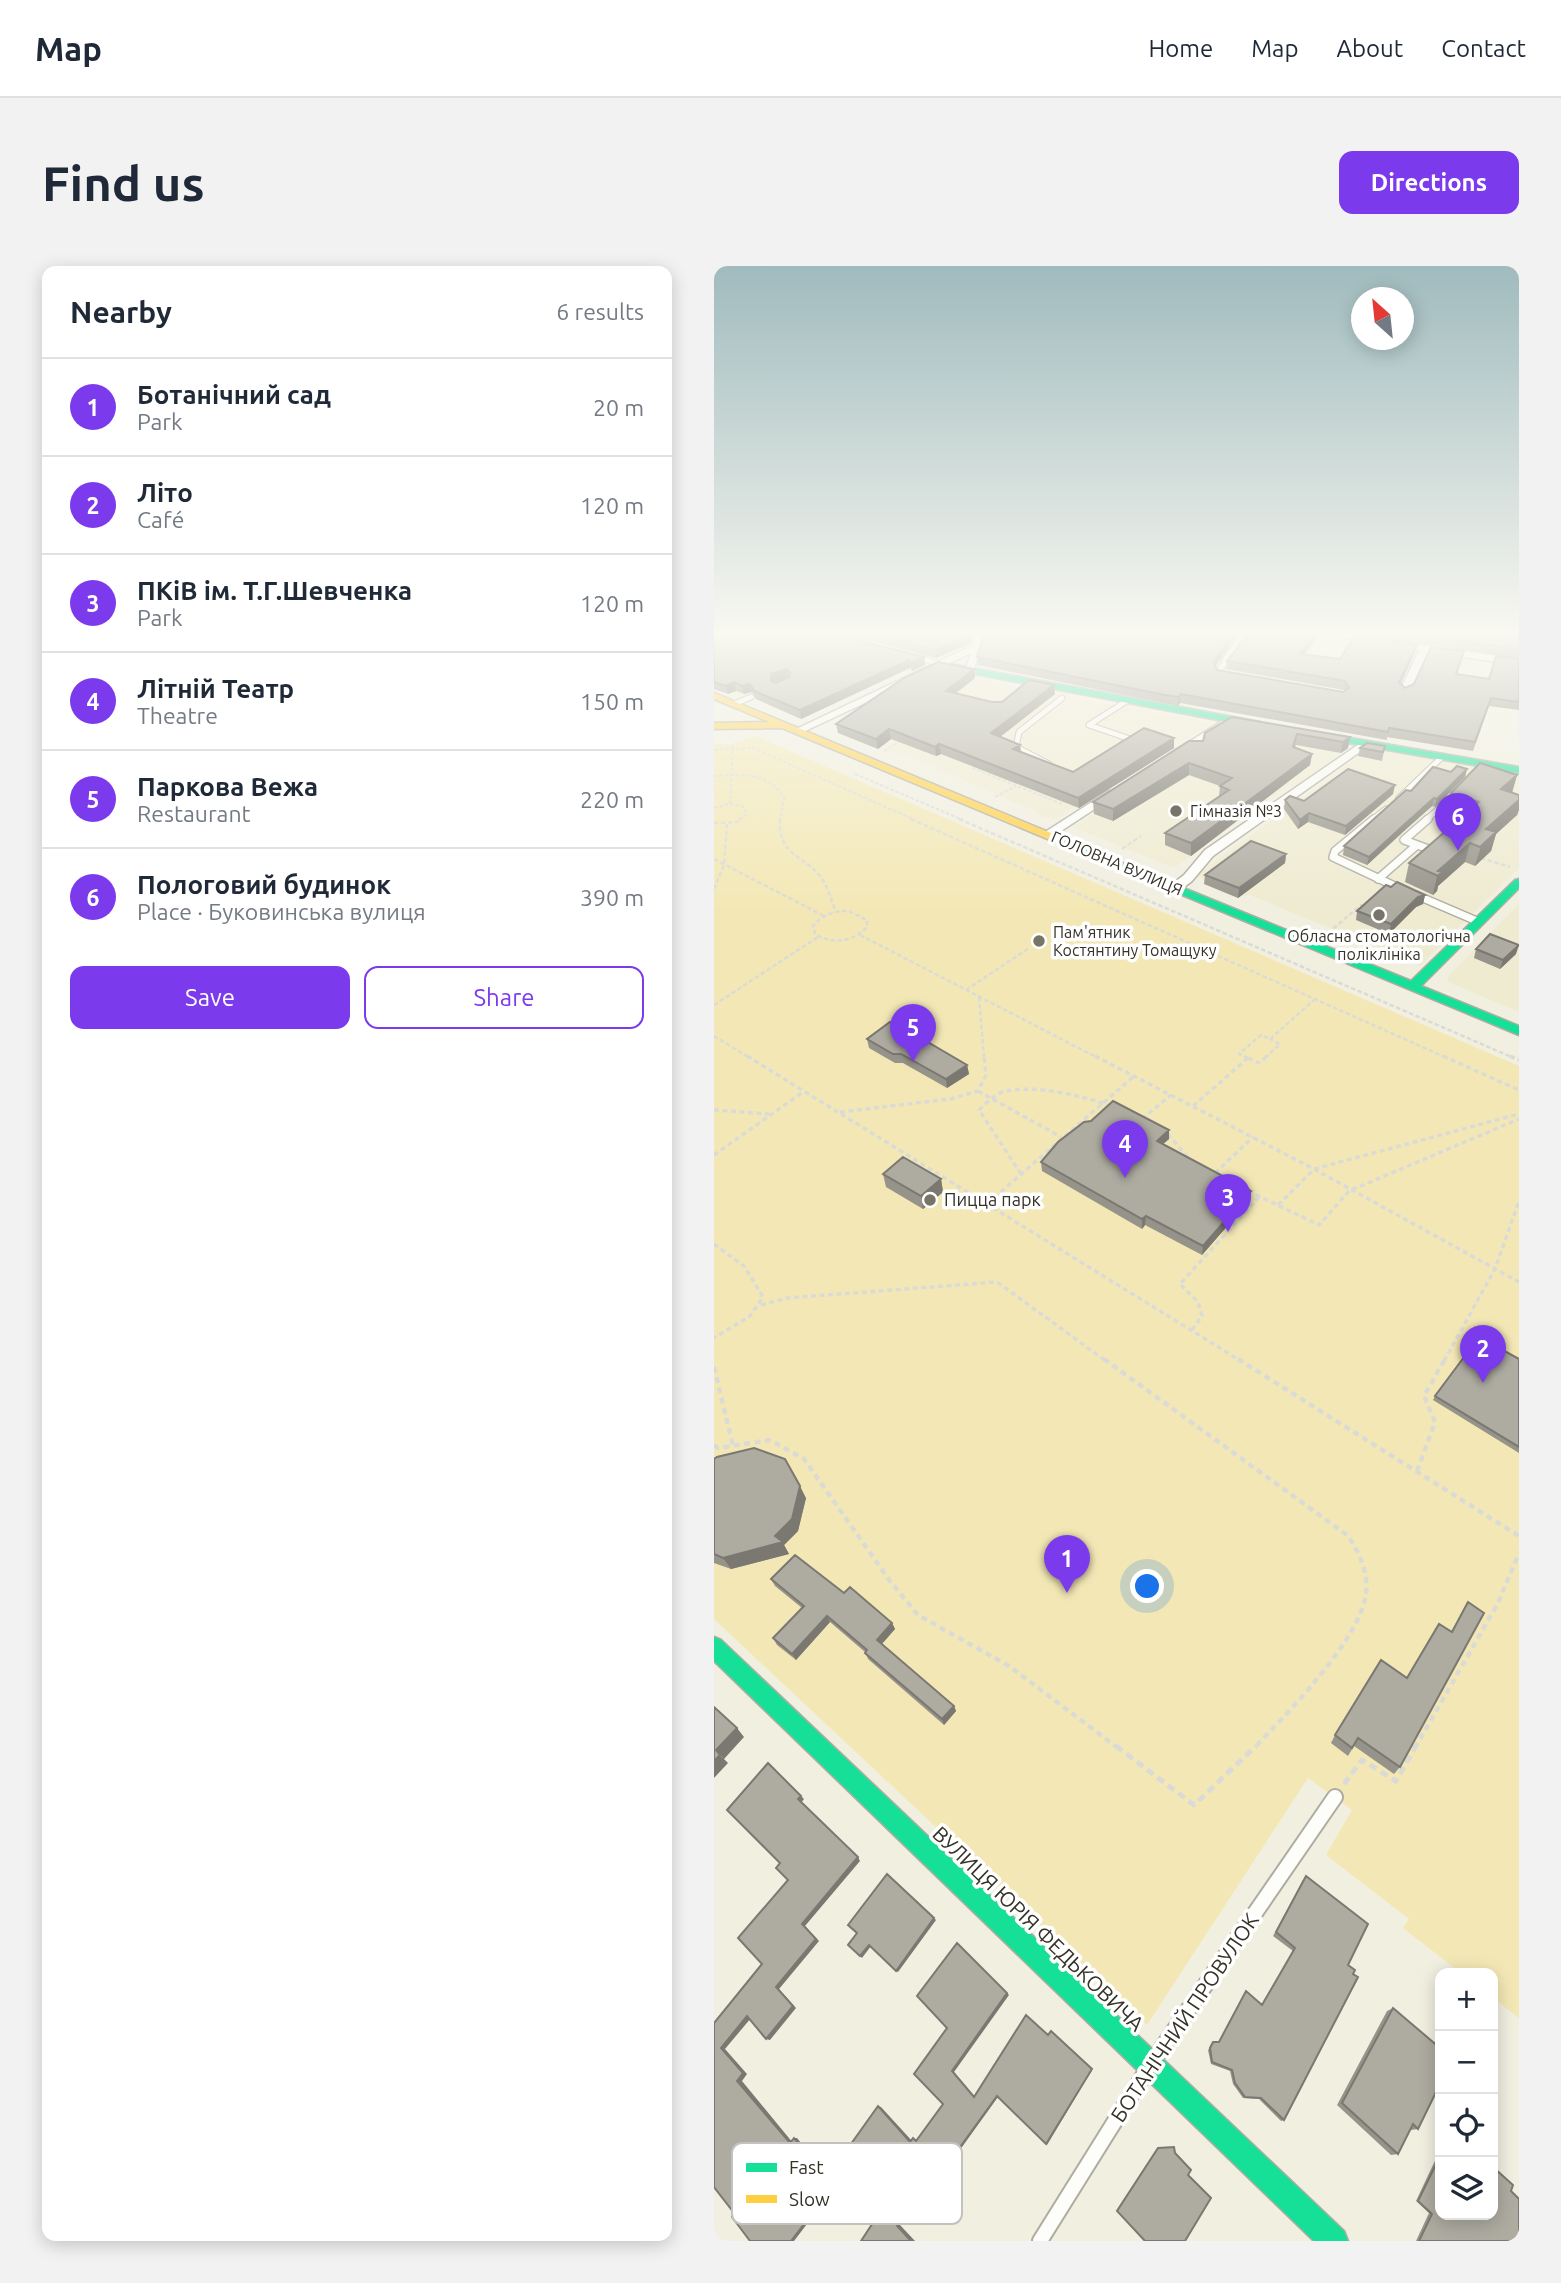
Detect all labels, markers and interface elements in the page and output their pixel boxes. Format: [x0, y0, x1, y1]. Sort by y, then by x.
text: Map [35, 30, 102, 67]
text: Home [1148, 35, 1213, 62]
text: Map [1251, 35, 1298, 62]
text: About [1336, 35, 1403, 62]
text: Contact [1441, 35, 1526, 62]
button: Directions [1339, 151, 1519, 214]
text: Find us [42, 155, 205, 210]
north arrow [1351, 287, 1414, 350]
text: Nearby [70, 295, 172, 329]
text: 6 results [556, 299, 644, 324]
text: Ботанічний сад [137, 380, 331, 409]
text: 1 [87, 395, 99, 420]
text: 20 m [593, 395, 644, 420]
text: Park [137, 409, 183, 434]
text: Літо [137, 478, 193, 507]
text: 2 [87, 493, 99, 518]
text: 120 m [580, 493, 644, 518]
text: Café [137, 507, 184, 532]
text: ПКіВ ім. Т.Г.Шевченка [137, 576, 412, 605]
text: 3 [87, 591, 99, 616]
text: 120 m [580, 591, 644, 616]
text: Park [137, 605, 183, 630]
text: Літній Театр [137, 674, 294, 703]
text: 4 [87, 689, 99, 714]
text: 150 m [580, 689, 644, 714]
text: Theatre [137, 703, 218, 728]
text: Паркова Вежа [137, 772, 318, 801]
text: 5 [87, 787, 99, 812]
text: 220 m [580, 787, 644, 812]
pin: 6 [1435, 793, 1481, 851]
text: Restaurant [137, 801, 251, 826]
place label: Гімназія №3 [1190, 802, 1282, 820]
marker: Гімназія №3 [1168, 803, 1184, 819]
street label: ГОЛОВНА ВУЛИЦЯ [1049, 827, 1185, 899]
text: Пологовий будинок [137, 870, 391, 899]
text: 6 [87, 885, 99, 910]
text: 390 m [580, 885, 644, 910]
text: Place · Буковинська вулиця [137, 899, 426, 924]
marker: Обласна стоматологічна поліклініка [1371, 907, 1387, 923]
place label: Пам'ятник Костянтину Томащуку [1053, 923, 1217, 959]
place label: Обласна стоматологічна поліклініка [1287, 927, 1471, 963]
marker: Пам'ятник Костянтину Томащуку [1031, 933, 1047, 949]
button: Save [70, 966, 350, 1029]
button: Share [364, 966, 644, 1029]
pin: 5 [890, 1004, 936, 1062]
pin: 4 [1102, 1120, 1148, 1178]
pin: 3 [1205, 1174, 1251, 1232]
place label: Пицца парк [944, 1189, 1041, 1209]
marker: Пицца парк [922, 1192, 938, 1208]
pin: 2 [1460, 1325, 1506, 1383]
pin: 1 [1044, 1535, 1090, 1593]
your location [1130, 1569, 1164, 1603]
street label: ВУЛИЦЯ ЮРІЯ ФЕДЬКОВИЧА [928, 1821, 1149, 2036]
street label: БОТАНІЧНИЙ ПРОВУЛОК [1105, 1908, 1263, 2126]
map controls [1435, 1968, 1498, 2220]
button: + [1435, 1968, 1498, 2031]
button: − [1435, 2031, 1498, 2094]
button: locate [1435, 2094, 1498, 2157]
legend [732, 2143, 962, 2224]
text: Fast [789, 2156, 824, 2178]
button: layers [1435, 2157, 1498, 2220]
text: Slow [789, 2188, 830, 2210]

